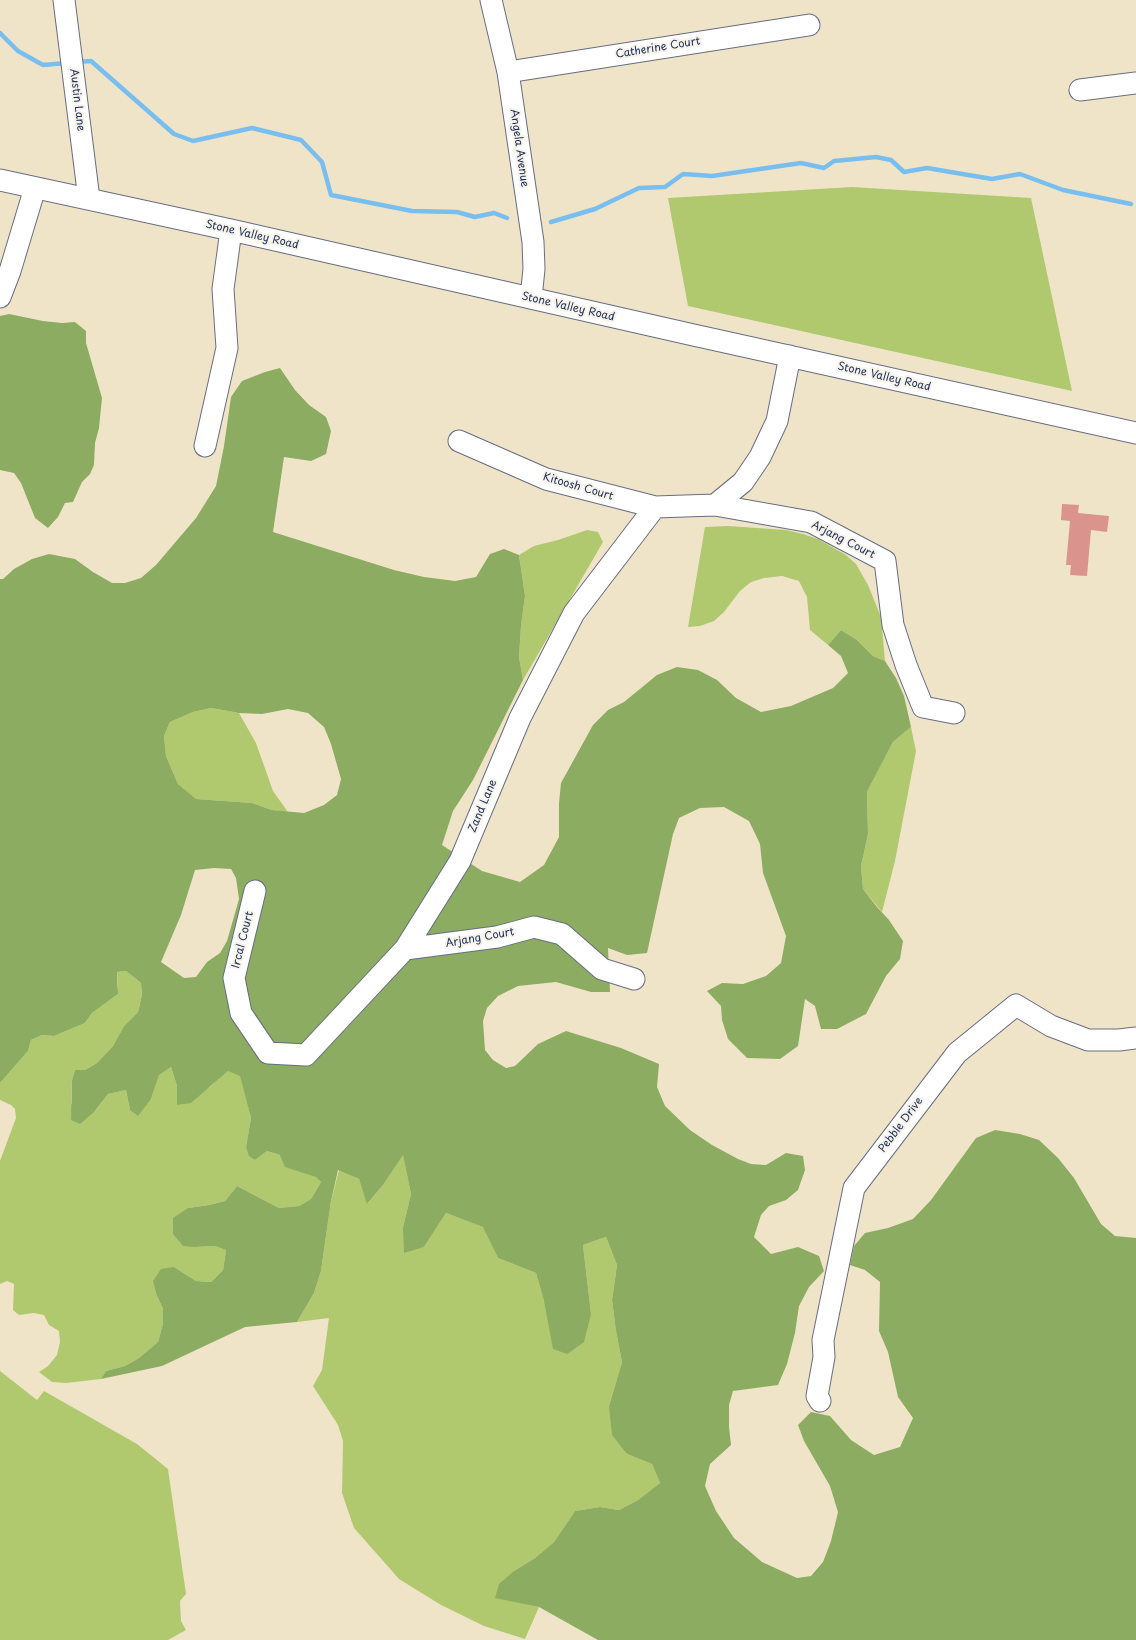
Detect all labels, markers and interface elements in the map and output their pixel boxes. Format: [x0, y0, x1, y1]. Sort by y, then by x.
street label: Catherine Court [615, 35, 701, 61]
street label: Austin Lane [67, 68, 87, 132]
street label: Angela Avenue [507, 108, 531, 188]
street label: Stone Valley Road [204, 218, 300, 252]
street label: Stone Valley Road [520, 290, 616, 324]
street label: Stone Valley Road [836, 360, 932, 394]
street label: Kitoosh Court [541, 471, 615, 503]
street label: Arjang Court [809, 518, 877, 562]
street label: Zand Lane [466, 778, 500, 834]
street label: Ircal Court [230, 910, 256, 970]
street label: Arjang Court [445, 925, 515, 951]
street label: Pebble Drive [876, 1095, 926, 1155]

